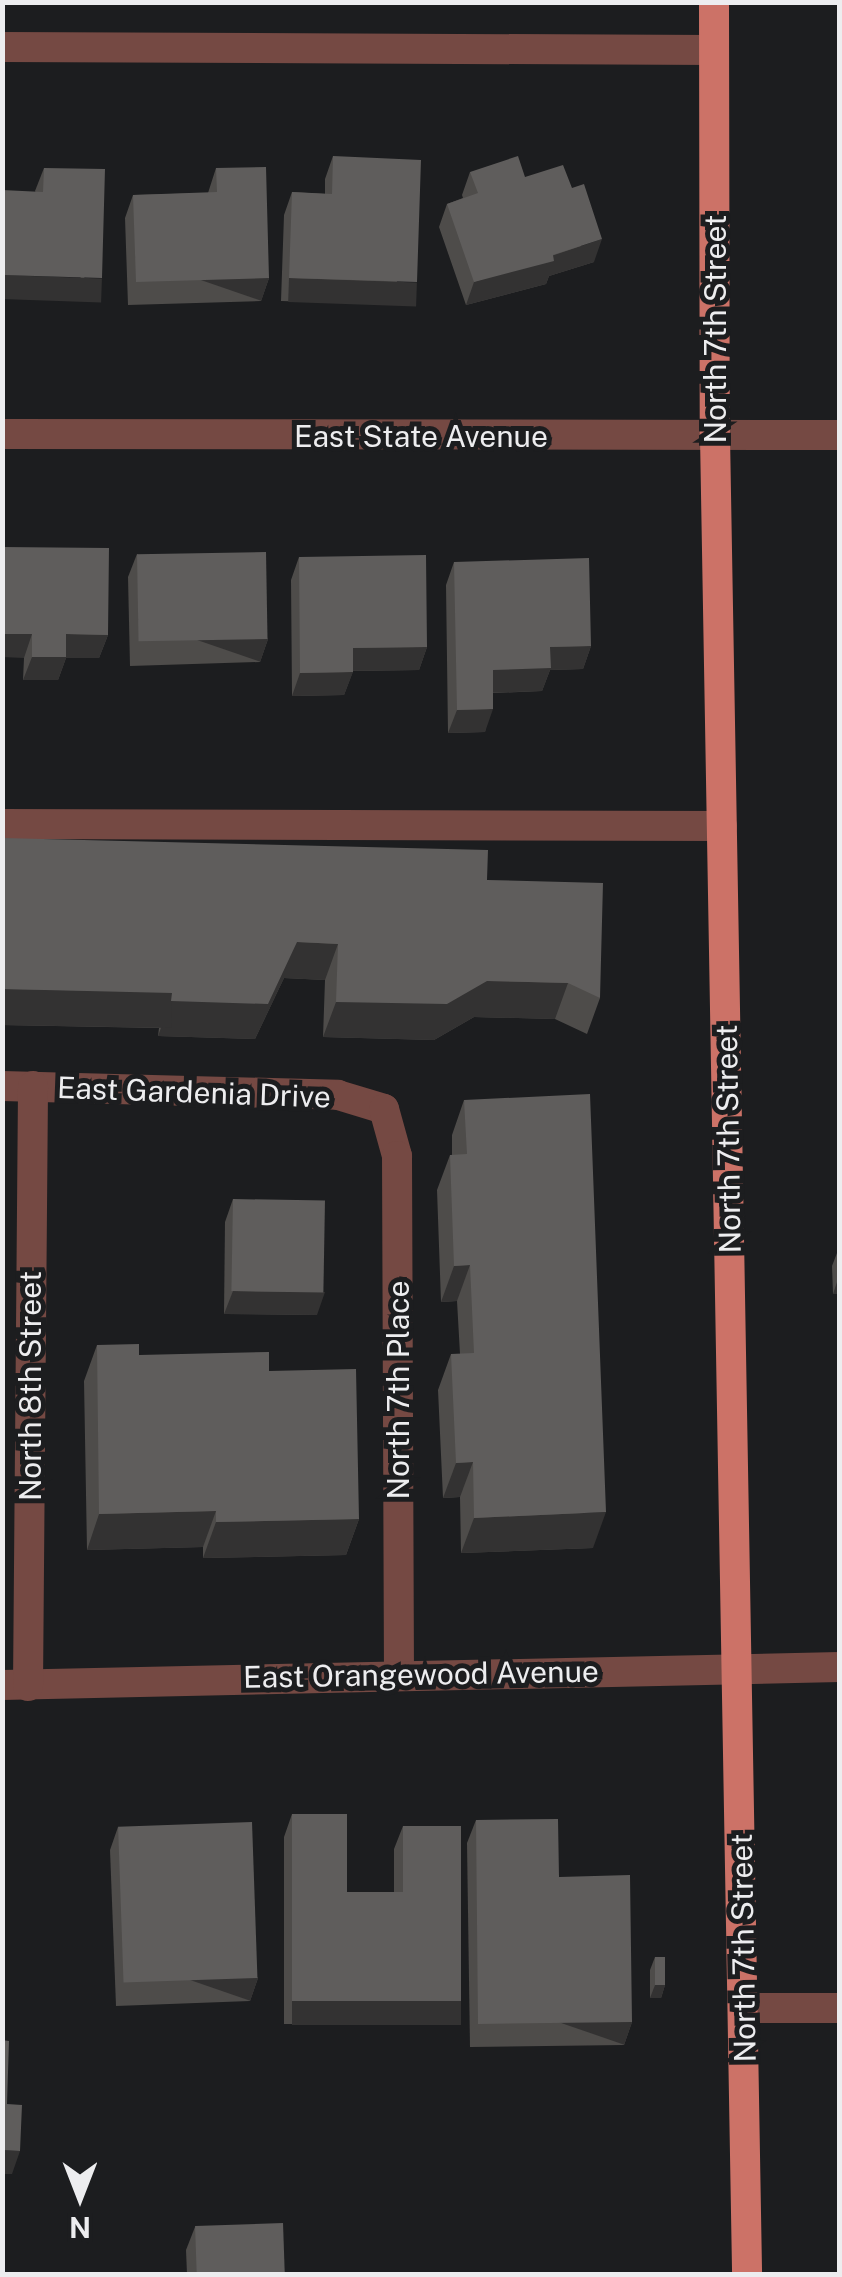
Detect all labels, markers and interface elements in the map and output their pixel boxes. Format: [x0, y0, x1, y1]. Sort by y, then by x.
street label: North 7th Street [697, 215, 733, 443]
street label: East State Avenue [294, 418, 548, 454]
street label: North 7th Street [708, 1024, 748, 1254]
street label: East Gardenia Drive [56, 1069, 332, 1115]
street label: North 8th Street [12, 1271, 48, 1501]
street label: North 7th Place [380, 1280, 416, 1500]
street label: East Orangewood Avenue [243, 1653, 599, 1695]
street label: North 7th Street [723, 1833, 763, 2063]
north arrow [30, 2147, 130, 2247]
text: N [69, 2211, 91, 2244]

